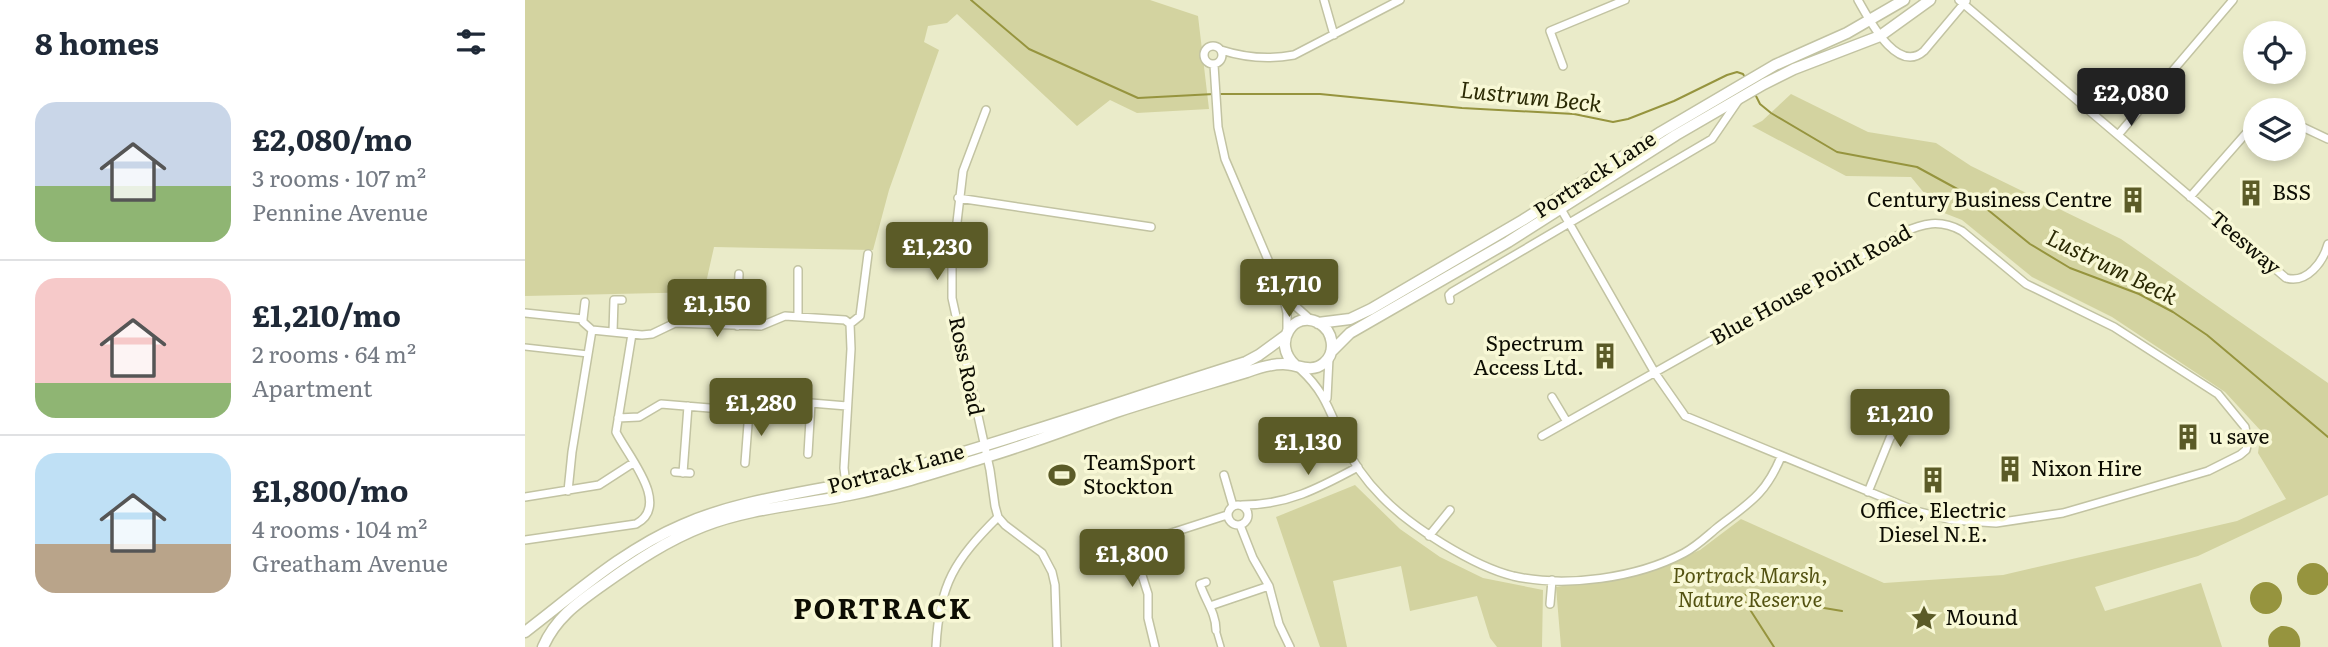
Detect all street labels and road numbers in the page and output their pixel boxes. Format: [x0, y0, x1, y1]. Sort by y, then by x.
street label: Portrack Lane [1526, 122, 1661, 224]
street label: Teesway [2204, 202, 2290, 281]
street label: Blue House Point Road [1704, 215, 1916, 351]
street label: Ross Road [943, 313, 994, 418]
street label: Portrack Lane [824, 433, 967, 500]

